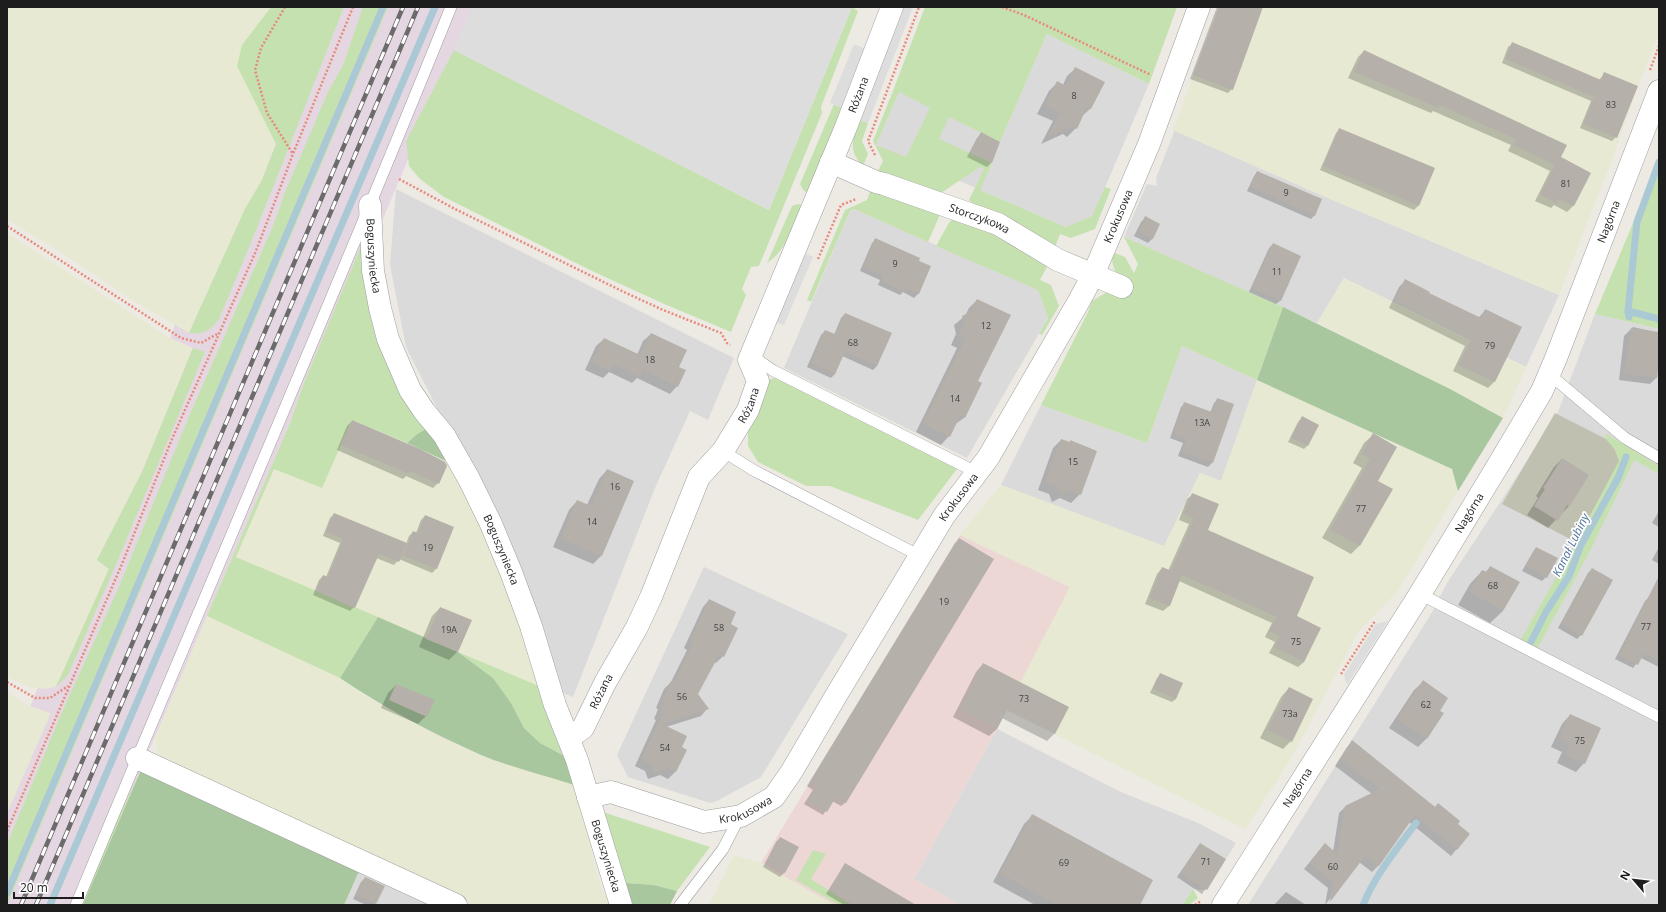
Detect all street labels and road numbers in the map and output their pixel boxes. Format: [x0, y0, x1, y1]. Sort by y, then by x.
street label: Różana [844, 74, 872, 115]
street label: Krokusowa [1100, 187, 1136, 245]
street label: Nagórna [1593, 198, 1623, 245]
street label: Storczykowa [947, 199, 1013, 237]
street label: Boguszyniecka [364, 218, 385, 294]
street label: Różana [734, 385, 762, 426]
street label: Krokusowa [935, 470, 981, 524]
street label: Nagórna [1451, 490, 1487, 535]
street label: Boguszyniecka [480, 511, 523, 587]
street label: Różana [585, 671, 616, 711]
street label: Nagórna [1279, 765, 1315, 810]
street label: Krokusowa [718, 792, 775, 826]
street label: Boguszyniecka [588, 817, 625, 894]

